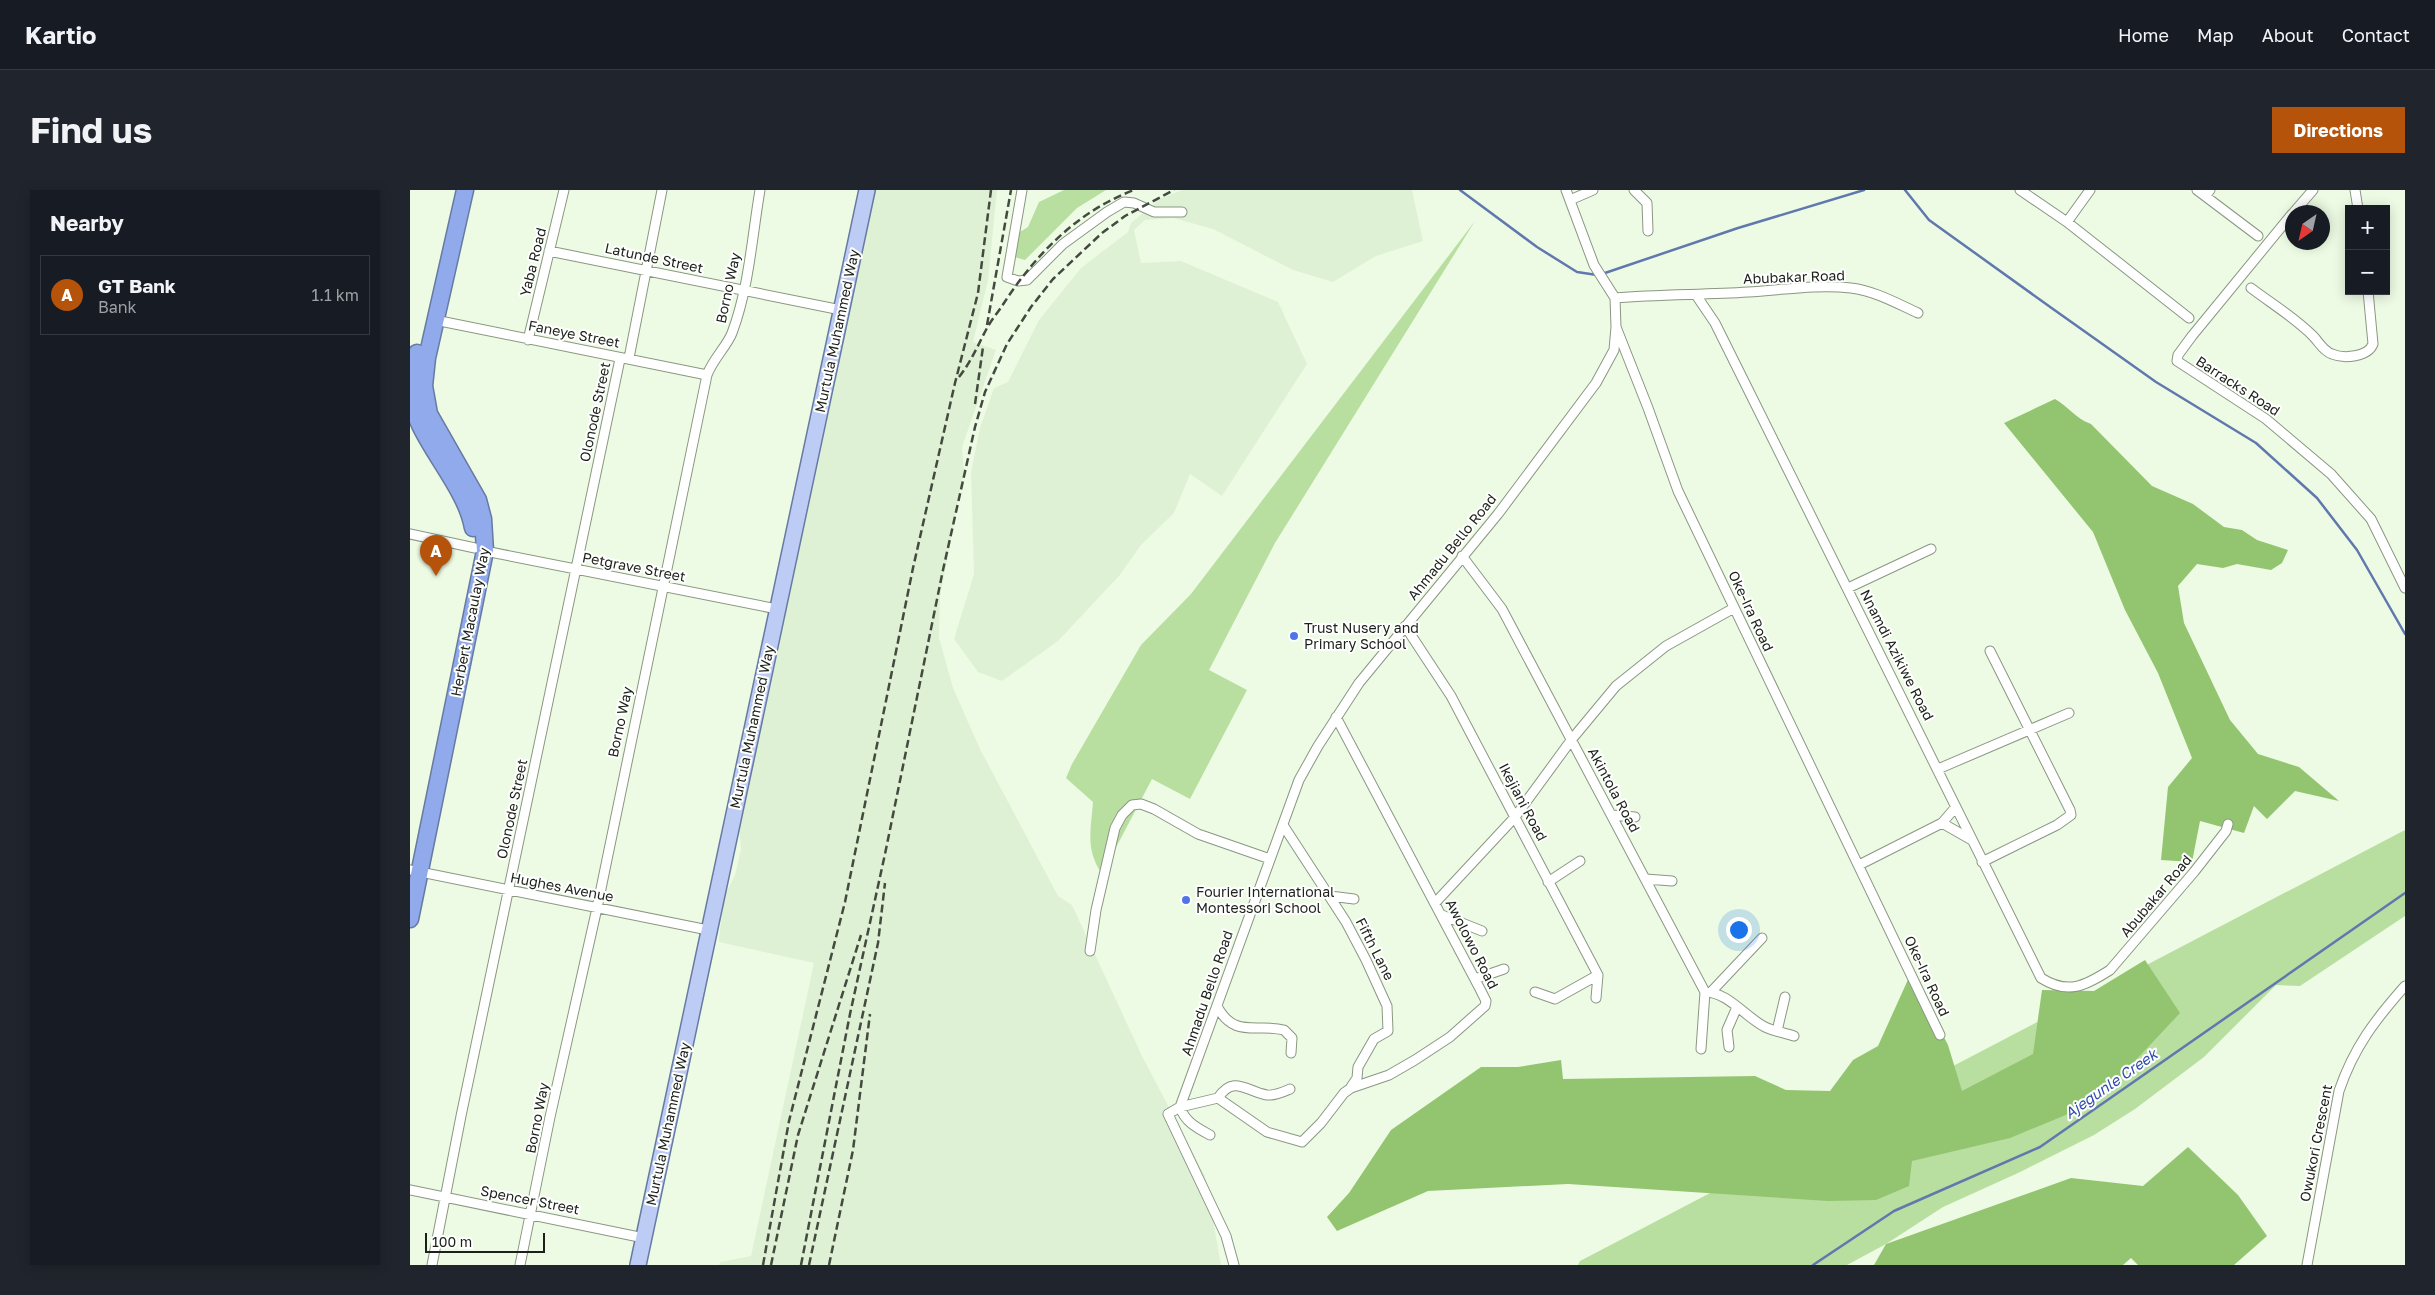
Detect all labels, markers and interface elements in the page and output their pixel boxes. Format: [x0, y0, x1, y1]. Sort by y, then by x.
text: Kartio [25, 20, 97, 49]
text: Home [2118, 24, 2169, 46]
text: Map [2197, 24, 2234, 46]
text: About [2262, 24, 2314, 46]
text: Contact [2342, 24, 2410, 46]
button: Directions [2272, 107, 2405, 153]
text: Find us [30, 109, 152, 151]
north arrow [2285, 205, 2330, 250]
map controls [2345, 205, 2390, 295]
button: + [2345, 205, 2390, 250]
text: Nearby [50, 210, 124, 236]
street label: Yaba Road [516, 226, 549, 298]
street label: Latunde Street [603, 239, 705, 276]
street label: Murtula Muhammed Way [811, 247, 862, 414]
button: − [2345, 250, 2390, 295]
street label: Borno Way [712, 251, 743, 325]
street label: Abubakar Road [1743, 266, 1845, 287]
text: GT Bank [98, 274, 176, 297]
text: A [61, 285, 73, 305]
text: 1.1 km [311, 285, 359, 305]
text: Bank [98, 297, 137, 317]
street label: Faneye Street [527, 316, 621, 351]
street label: Barracks Road [2193, 352, 2283, 419]
street label: Olonode Street [576, 360, 613, 463]
street label: Ahmadu Bello Road [1404, 490, 1500, 603]
pin: A [420, 535, 452, 576]
street label: Herbert Macaulay Way [447, 546, 492, 698]
street label: Petgrave Street [581, 548, 687, 585]
street label: Oke-Ira Road [1725, 568, 1778, 654]
street label: Nnamdi Azikiwe Road [1857, 586, 1938, 723]
place label: Trust Nusery and Primary School [1304, 619, 1419, 652]
marker: Trust Nusery and Primary School [1288, 630, 1300, 642]
street label: Murtula Muhammed Way [726, 643, 777, 810]
street label: Borno Way [604, 685, 635, 759]
street label: Akintola Road [1585, 744, 1644, 835]
street label: Olonode Street [493, 757, 530, 860]
street label: Ikejiani Road [1496, 760, 1551, 844]
street label: Abubakar Road [2116, 851, 2195, 940]
street label: Hughes Avenue [509, 868, 615, 905]
place label: Fourier International Montessori School [1196, 883, 1335, 916]
marker: Fourier International Montessori School [1180, 894, 1192, 906]
street label: Awolowo Road [1443, 896, 1502, 991]
street label: Fifth Lane [1352, 915, 1398, 983]
your location [1726, 917, 1752, 943]
street label: Ahmadu Bello Road [1177, 928, 1236, 1058]
street label: Oke-Ira Road [1901, 933, 1954, 1019]
street label: Murtula Muhammed Way [642, 1040, 693, 1207]
water label: Ajegunle Creek [2061, 1044, 2162, 1123]
street label: Borno Way [521, 1081, 552, 1155]
street label: Owukori Crescent [2296, 1083, 2335, 1203]
street label: Spencer Street [479, 1182, 581, 1217]
scale bar [425, 1230, 545, 1253]
text: 100 m [432, 1233, 472, 1250]

